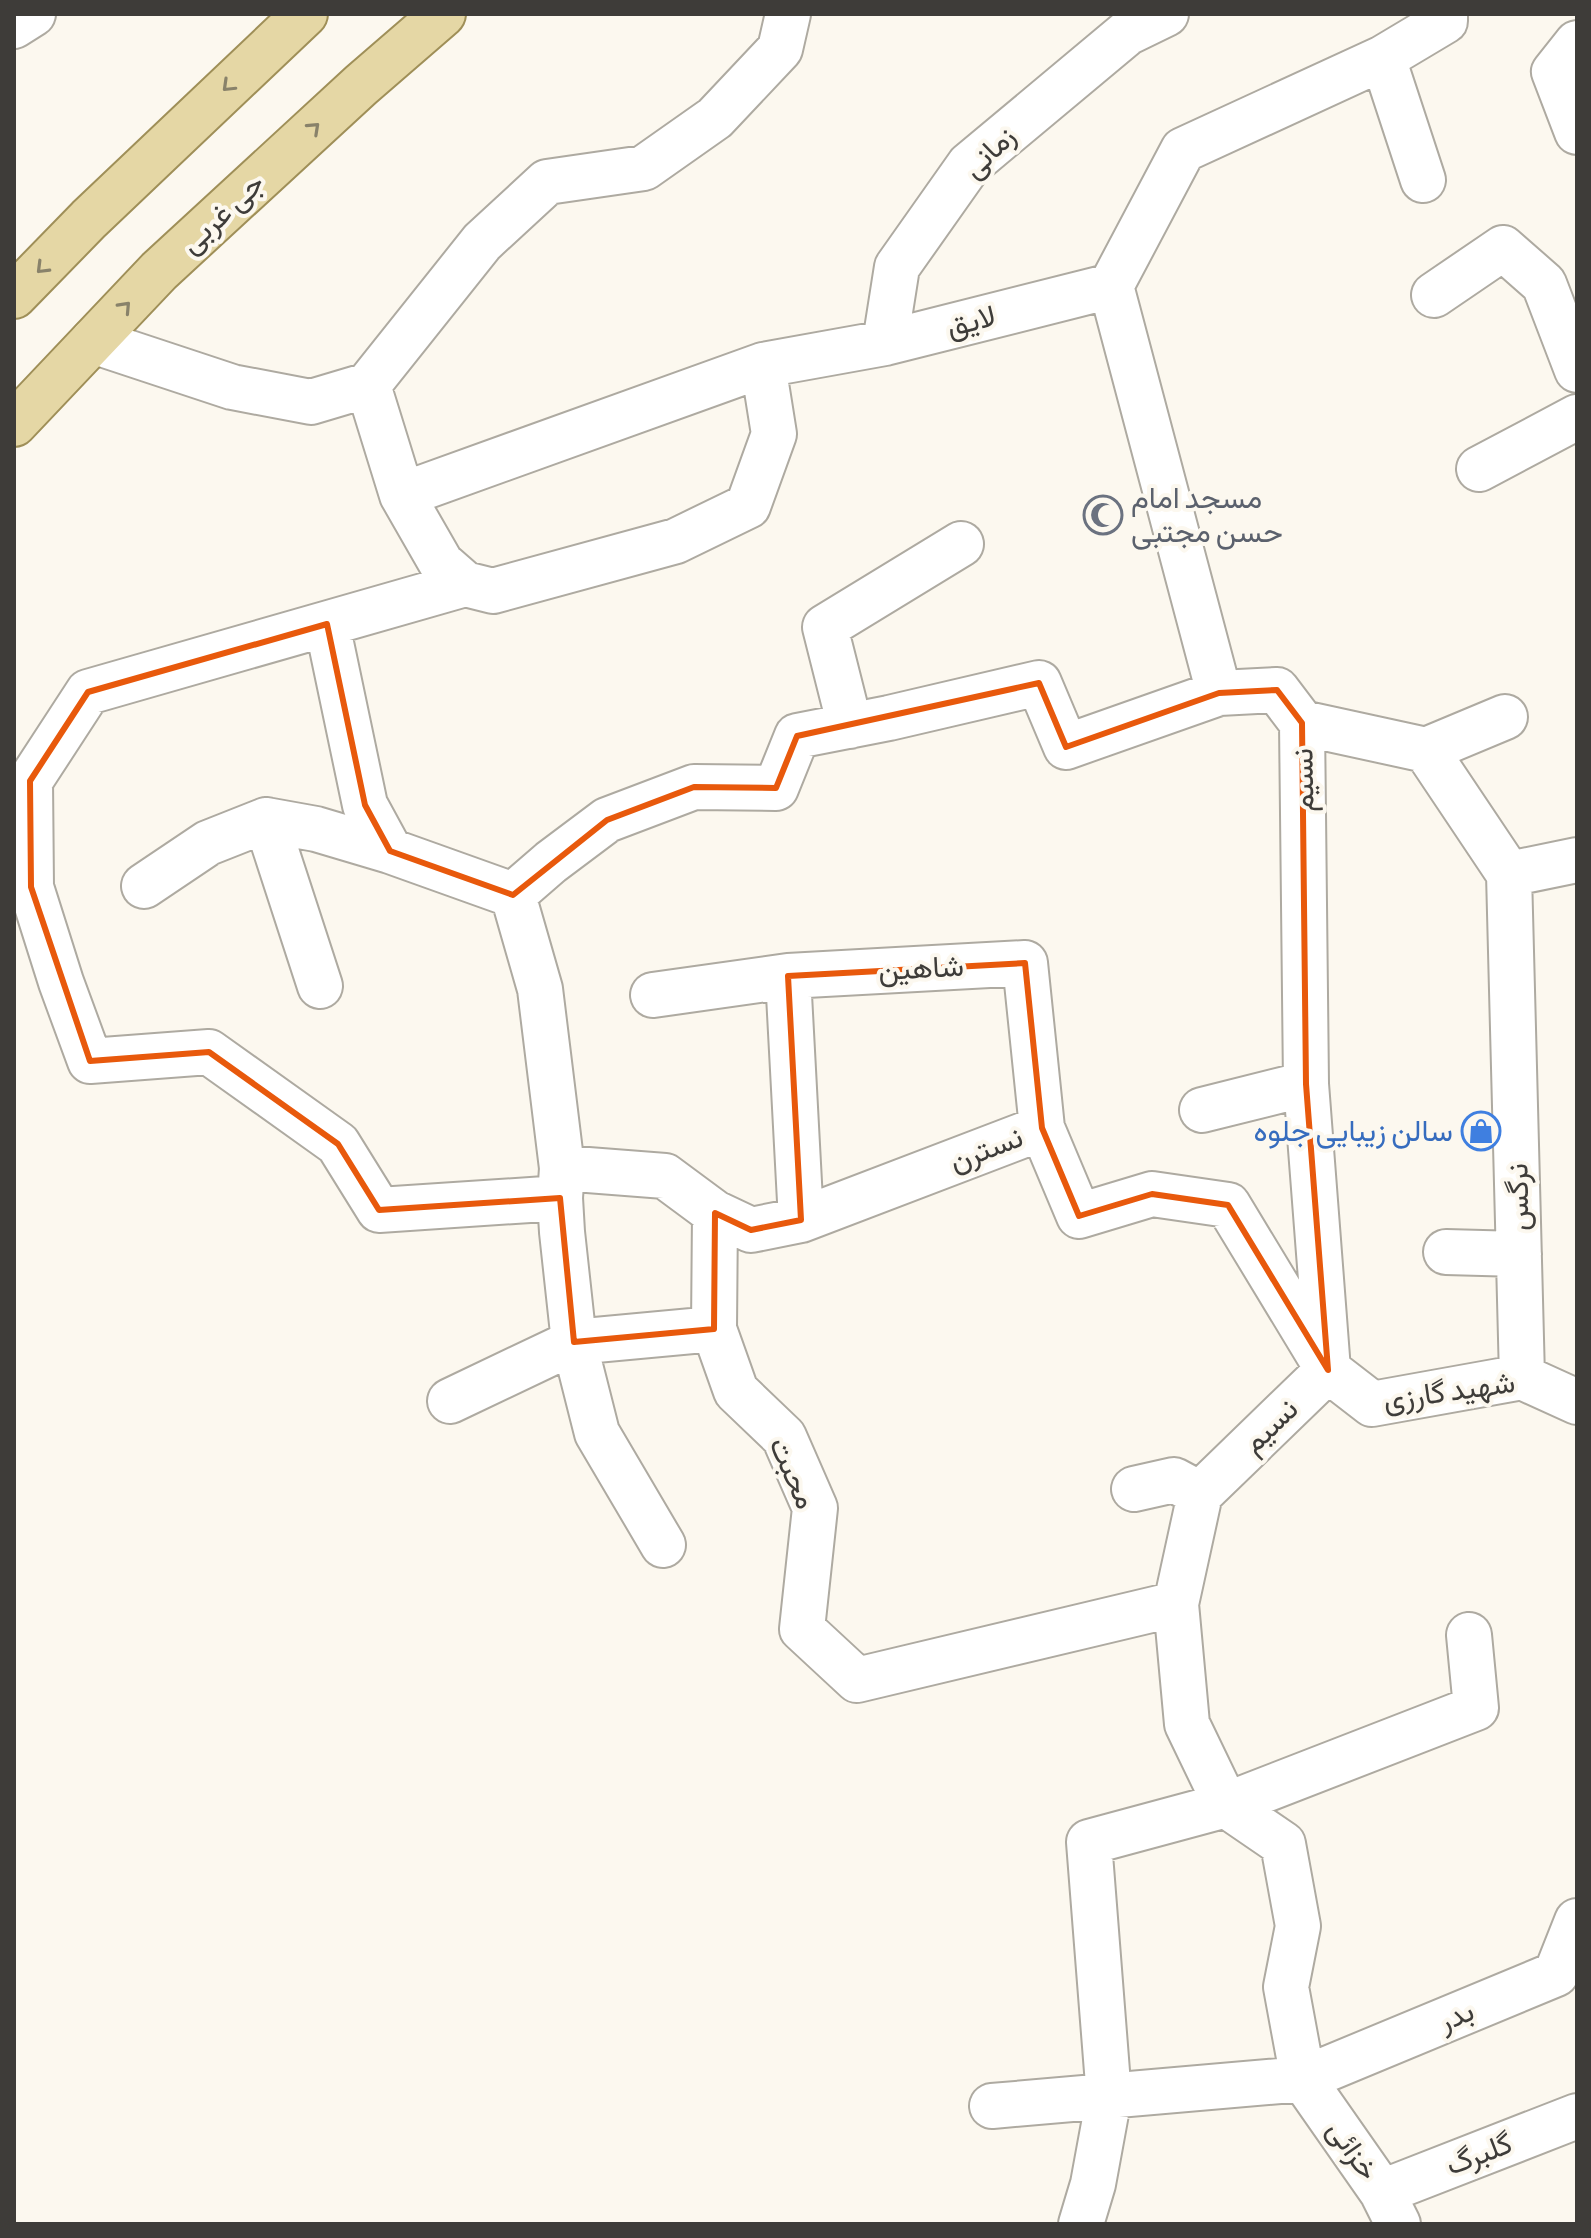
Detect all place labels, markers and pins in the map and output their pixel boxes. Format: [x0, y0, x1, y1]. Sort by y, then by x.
place label: مسجد امام حسن مجتبی [1131, 484, 1283, 550]
mosque icon: مسجد امام حسن مجتبی [1082, 494, 1124, 536]
shop icon: سالن زیبایی جلوه [1460, 1110, 1502, 1152]
place label: سالن زیبایی جلوه [1254, 1117, 1453, 1149]

